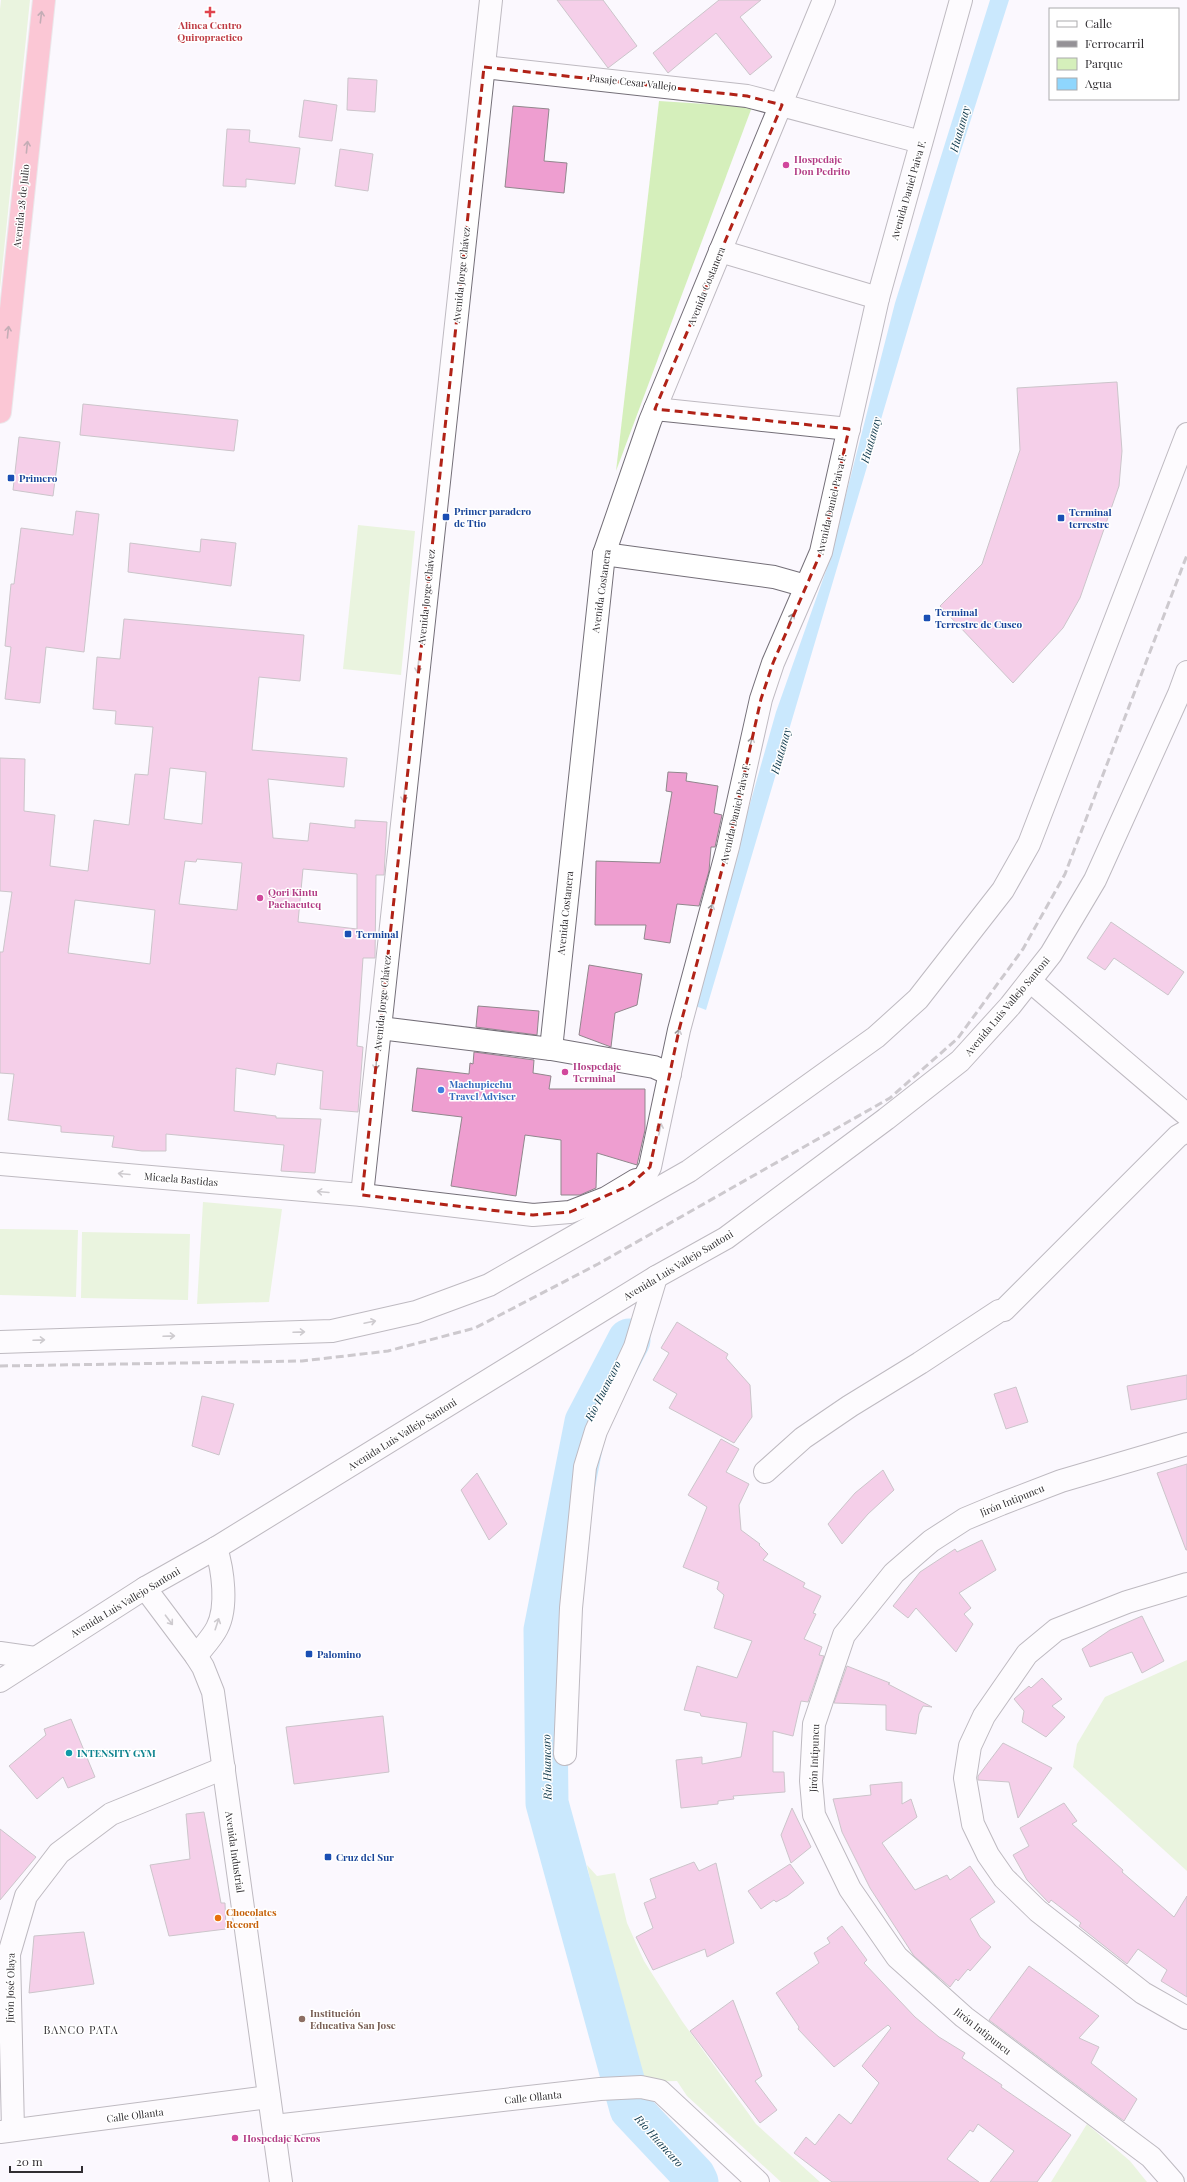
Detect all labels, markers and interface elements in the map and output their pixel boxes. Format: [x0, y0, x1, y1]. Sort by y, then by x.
marker: Alinea Centro Quiropractico [204, 6, 216, 18]
legend [1049, 8, 1179, 100]
one-way arrow [38, 11, 45, 24]
text: Calle [1085, 15, 1112, 31]
place label: Alinea Centro Quiropractico [177, 18, 243, 44]
text: Ferrocarril [1085, 35, 1145, 51]
text: Parque [1085, 55, 1123, 71]
street label: Pasaje Cesar Vallejo [589, 70, 678, 94]
text: Agua [1084, 75, 1112, 91]
water label: Huatanay [946, 103, 973, 155]
street label: Avenida Daniel Paiva F. [887, 138, 929, 242]
one-way arrow [24, 141, 31, 154]
place label: Hospedaje Don Pedrito [794, 152, 850, 178]
marker: Hospedaje Don Pedrito [781, 160, 791, 170]
street label: Avenida 28 de Julio [10, 163, 32, 250]
street label: Avenida Jorge Chávez [449, 226, 473, 325]
street label: Avenida Costanera [683, 244, 728, 329]
one-way arrow [5, 326, 12, 339]
water label: Huatanay [857, 414, 884, 466]
street label: Avenida Daniel Paiva F. [812, 452, 849, 557]
place label: Primero [19, 471, 58, 485]
marker: Primero [6, 473, 16, 483]
place label: Primer paradero de Ttio [454, 504, 532, 530]
place label: Terminal terrestre [1068, 505, 1112, 531]
marker: Primer paradero de Ttio [441, 512, 451, 522]
marker: Terminal terrestre [1056, 513, 1066, 523]
street label: Avenida Jorge Chávez [414, 548, 438, 647]
street label: Avenida Costanera [588, 548, 614, 635]
place label: Terminal Terrestre de Cusco [935, 605, 1023, 631]
marker: Terminal Terrestre de Cusco [922, 613, 932, 623]
one-way arrow [788, 614, 795, 626]
one-way arrow [415, 660, 422, 673]
water label: Huatanay [767, 725, 794, 777]
one-way arrow [748, 736, 756, 749]
street label: Avenida Daniel Paiva F. [716, 761, 753, 866]
one-way arrow [401, 789, 408, 802]
street label: Avenida Costanera [554, 870, 576, 957]
place label: Qori Kintu Pachacuteq [268, 885, 321, 911]
marker: Qori Kintu Pachacuteq [255, 893, 265, 903]
one-way arrow [708, 904, 715, 917]
place label: Terminal [356, 927, 399, 941]
marker: Terminal [343, 929, 353, 939]
street label: Avenida Luis Vallejo Santoni [961, 953, 1053, 1059]
street label: Avenida Jorge Chávez [370, 954, 394, 1053]
one-way arrow [674, 1029, 682, 1042]
one-way arrow [372, 1057, 380, 1070]
place label: Hospedaje Terminal [573, 1059, 621, 1085]
marker: Hospedaje Terminal [560, 1067, 570, 1077]
place label: Machupicchu Travel Adviser [449, 1077, 516, 1103]
marker: Machupicchu Travel Adviser [436, 1085, 446, 1095]
one-way arrow [656, 1123, 664, 1136]
street label: Micaela Bastidas [143, 1169, 219, 1189]
one-way arrow [118, 1171, 131, 1178]
one-way arrow [317, 1188, 330, 1195]
street label: Avenida Luis Vallejo Santoni [620, 1227, 736, 1304]
one-way arrow [363, 1318, 376, 1326]
one-way arrow [292, 1328, 305, 1335]
one-way arrow [162, 1332, 175, 1340]
one-way arrow [32, 1337, 45, 1344]
water label: Río Huancaro [581, 1358, 624, 1424]
street label: Avenida Luis Vallejo Santoni [344, 1395, 459, 1474]
street label: Jirón Intipuncu [977, 1481, 1047, 1520]
street label: Avenida Luis Vallejo Santoni [67, 1564, 183, 1641]
one-way arrow [164, 1614, 173, 1625]
one-way arrow [214, 1617, 221, 1630]
place label: Palomino [317, 1647, 361, 1661]
marker: Palomino [304, 1649, 314, 1659]
street label: Jirón Intipuncu [806, 1723, 822, 1793]
water label: Río Huancaro [538, 1734, 555, 1801]
place label: INTENSITY GYM [77, 1746, 156, 1760]
marker: INTENSITY GYM [64, 1748, 74, 1758]
street label: Avenida Industrial [222, 1809, 248, 1894]
place label: Cruz del Sur [336, 1850, 394, 1864]
marker: Cruz del Sur [323, 1852, 333, 1862]
place label: Chocolates Record [226, 1905, 277, 1931]
marker: Chocolates Record [213, 1913, 223, 1923]
street label: Jirón José Olaya [2, 1953, 18, 2024]
street label: Jirón Intipuncu [951, 2004, 1014, 2058]
place label: Institución Educativa San Jose [310, 2006, 396, 2032]
marker: Institución Educativa San Jose [297, 2014, 307, 2024]
district label: BANCO PATA [43, 2022, 119, 2037]
street label: Calle Ollanta [504, 2087, 562, 2107]
street label: Calle Ollanta [106, 2105, 164, 2125]
water label: Río Huancaro [631, 2110, 687, 2170]
place label: Hospedaje Keros [243, 2131, 321, 2145]
marker: Hospedaje Keros [230, 2133, 240, 2143]
scale bar [10, 2148, 82, 2174]
text: 20 m [16, 2153, 43, 2169]

